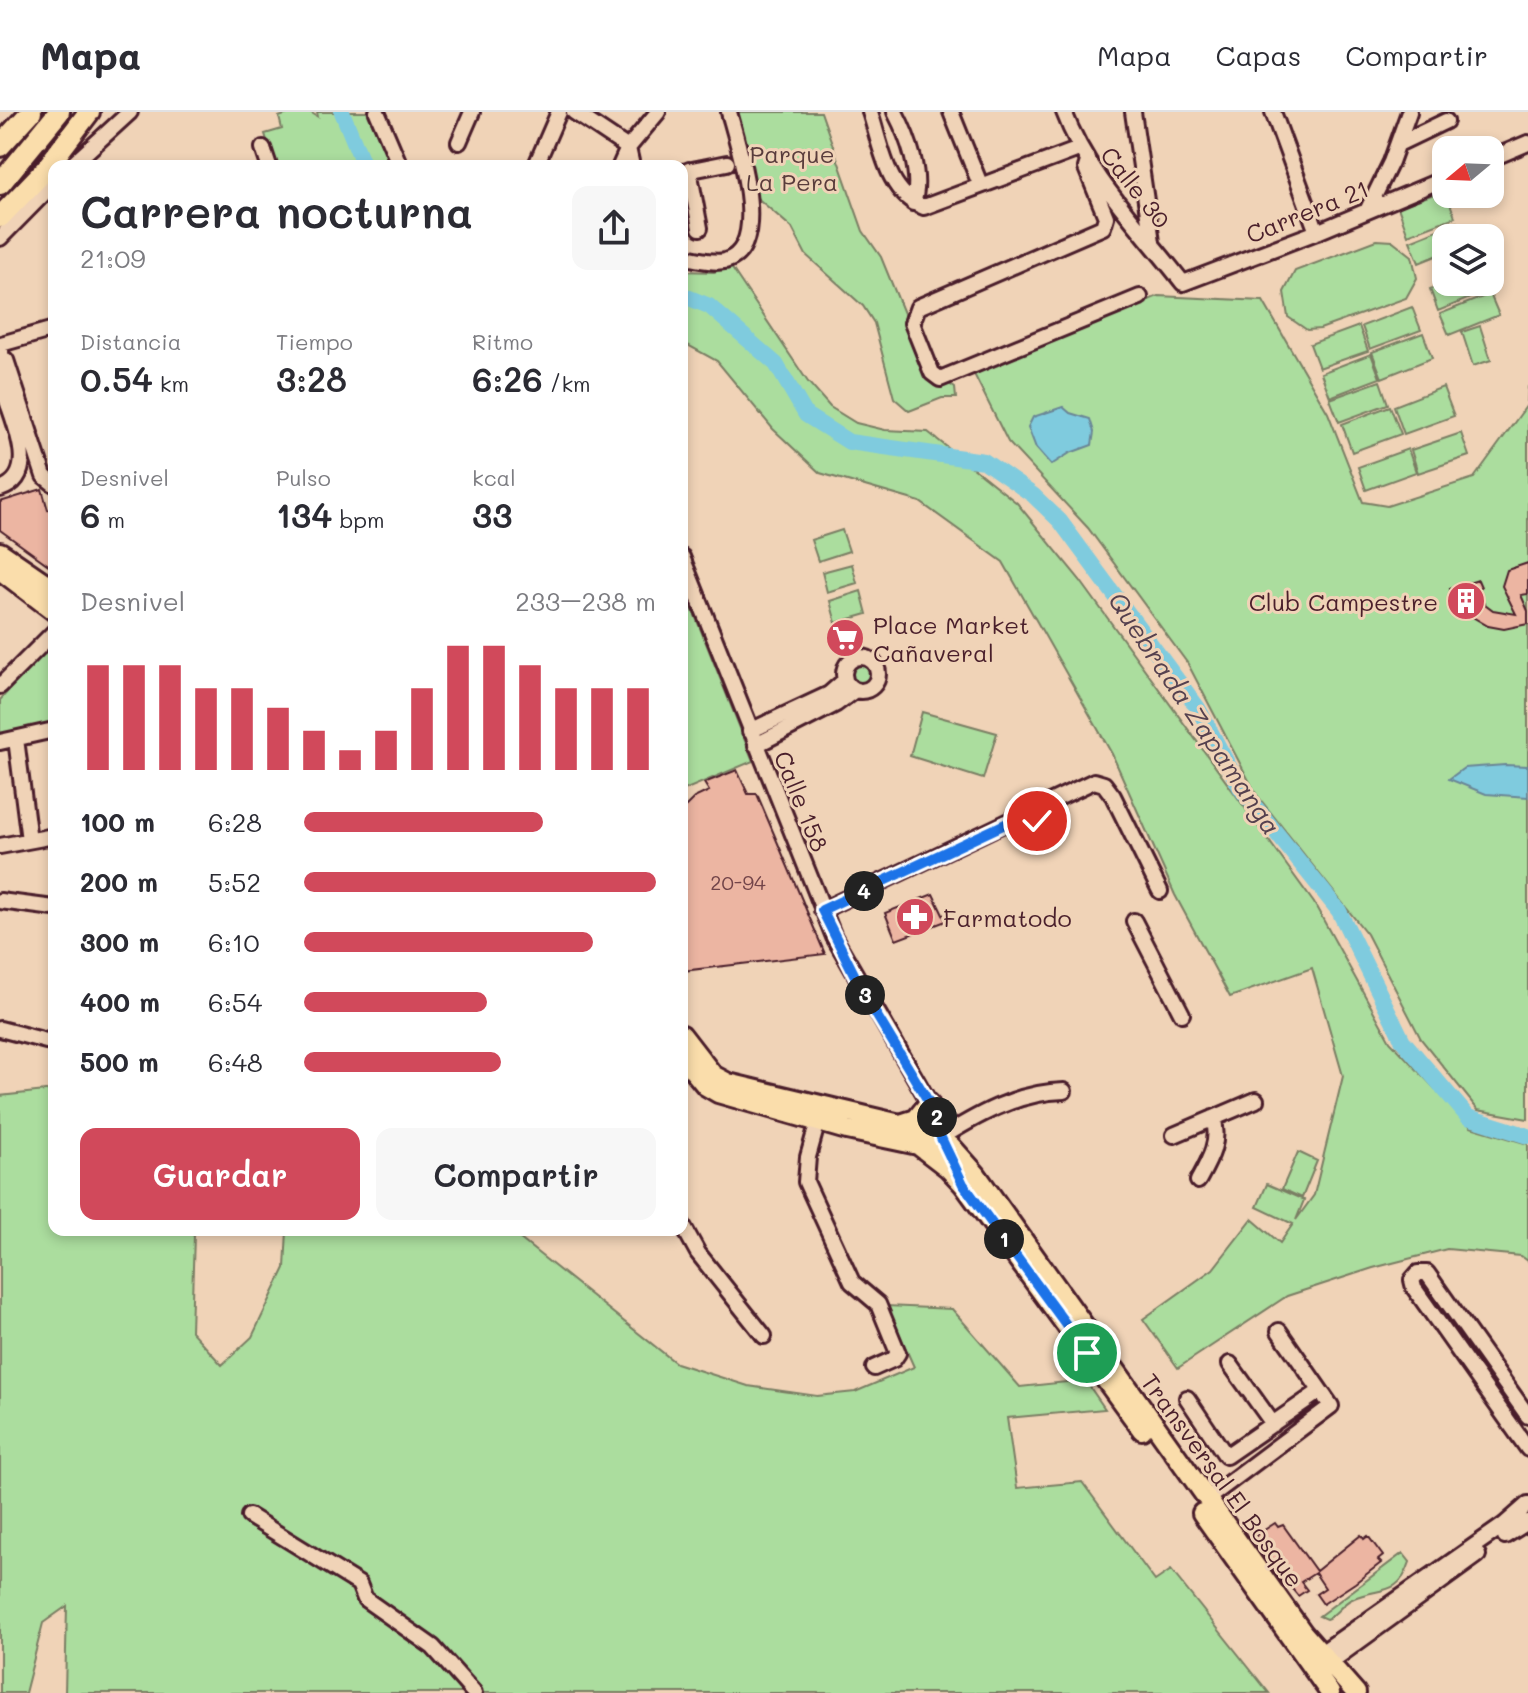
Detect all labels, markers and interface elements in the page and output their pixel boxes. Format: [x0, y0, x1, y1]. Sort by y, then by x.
text: Mapa [40, 30, 141, 80]
text: Mapa [1097, 37, 1172, 73]
text: Capas [1216, 37, 1301, 73]
text: Compartir [1345, 37, 1488, 73]
north arrow [1432, 136, 1504, 208]
map controls [1432, 136, 1504, 296]
park label: Parque La Pera [746, 138, 838, 197]
street label: Calle 30 [1094, 140, 1178, 234]
street label: Carrera 21 [1241, 172, 1373, 250]
text: Carrera nocturna [80, 182, 473, 239]
button: share [572, 186, 656, 270]
button: layers [1432, 224, 1504, 296]
text: 21:09 [80, 241, 146, 275]
text: Distancia [80, 327, 182, 356]
text: Tiempo [276, 327, 353, 356]
text: Ritmo [472, 327, 533, 356]
text: 0.54 [80, 356, 153, 401]
text: 3:28 [276, 356, 347, 401]
text: 6:26 [472, 356, 543, 401]
text: km [153, 369, 189, 398]
text: /km [543, 369, 591, 398]
text: Desnivel [80, 463, 169, 492]
text: Pulso [276, 463, 331, 492]
text: kcal [472, 463, 516, 492]
text: 6 [80, 492, 101, 537]
text: 134 [276, 492, 332, 537]
text: 33 [472, 492, 512, 537]
text: m [101, 505, 125, 534]
text: bpm [332, 505, 385, 534]
building icon: Club Campestre [1445, 580, 1487, 622]
text: Desnivel [80, 584, 185, 618]
text: 233–238 m [515, 584, 656, 618]
water label: Quebrada Zapamanga [1101, 585, 1289, 841]
place label: Club Campestre [1249, 586, 1438, 617]
place label: Place Market Cañaveral [873, 609, 1030, 668]
supermarket icon: Place Market Cañaveral [824, 617, 866, 659]
street label: Calle 158 [768, 746, 836, 856]
pin [1003, 787, 1071, 855]
icon: check [1015, 799, 1059, 843]
text: 100 m [80, 805, 155, 839]
text: 6:28 [208, 805, 262, 839]
text: 200 m [80, 865, 158, 899]
text: 5:52 [208, 865, 261, 899]
house number: 20-94 [710, 869, 766, 895]
pin: 4 [844, 871, 884, 911]
text: 4 [857, 876, 871, 905]
pharmacy icon: Farmatodo [894, 896, 936, 938]
place label: Farmatodo [943, 902, 1072, 933]
text: 300 m [80, 925, 159, 959]
text: 6:10 [208, 925, 259, 959]
pin: 3 [845, 975, 885, 1015]
text: 3 [858, 980, 872, 1009]
text: 400 m [80, 985, 160, 1019]
text: 6:54 [208, 985, 262, 1019]
text: 500 m [80, 1045, 159, 1079]
text: 6:48 [208, 1045, 263, 1079]
pin: 2 [917, 1097, 957, 1137]
text: 2 [931, 1102, 943, 1131]
button: Guardar [80, 1128, 360, 1220]
button: Compartir [376, 1128, 656, 1220]
pin: 1 [984, 1219, 1024, 1259]
text: 1 [999, 1224, 1009, 1253]
pin [1053, 1319, 1121, 1387]
icon: arrive [1065, 1331, 1109, 1375]
street label: Transversal El Bosque [1135, 1367, 1311, 1593]

